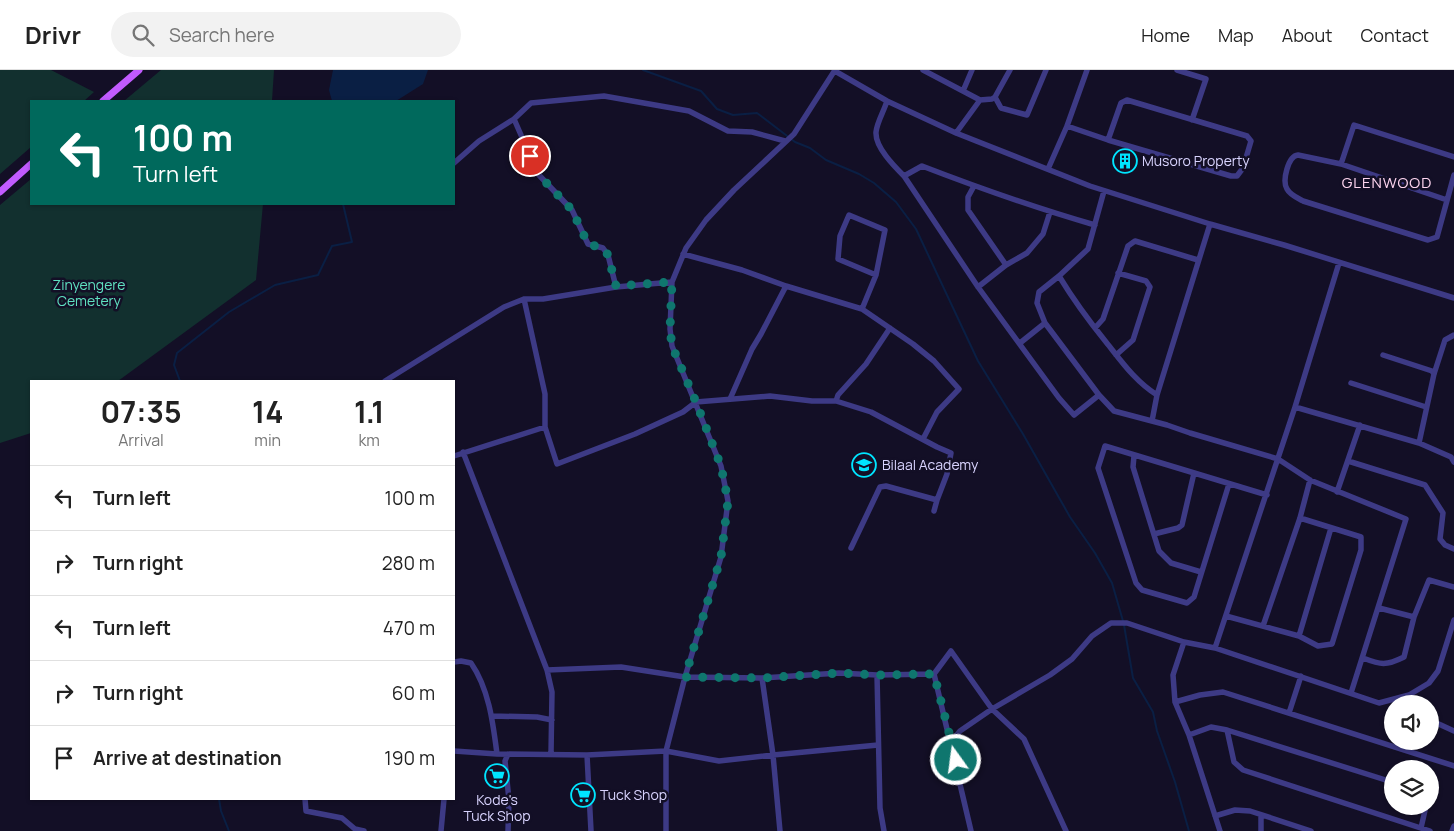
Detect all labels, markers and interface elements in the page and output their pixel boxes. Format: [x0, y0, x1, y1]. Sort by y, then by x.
search box [111, 12, 461, 57]
text: Drivr [25, 18, 81, 51]
icon: search [129, 21, 157, 49]
text: Search here [169, 22, 275, 48]
text: Home [1141, 23, 1190, 47]
text: Map [1218, 23, 1254, 47]
text: About [1282, 23, 1332, 47]
text: Contact [1360, 23, 1429, 47]
text: 100 m [133, 114, 233, 162]
icon: left [50, 120, 115, 185]
pin [509, 135, 551, 177]
icon: arrive [516, 142, 544, 170]
building icon: Musoro Property [1112, 148, 1138, 174]
place label: Musoro Property [1142, 151, 1250, 170]
text: Turn left [133, 159, 218, 189]
district label: GLENWOOD [1342, 172, 1432, 193]
park label: Zinyengere Cemetery [53, 275, 125, 310]
text: 07:35 [100, 391, 182, 432]
text: 14 [252, 391, 283, 432]
text: 1.1 [354, 391, 385, 432]
text: Arrival [118, 429, 164, 451]
text: min [254, 429, 281, 451]
text: km [358, 429, 380, 451]
school or university icon: Bilaal Academy [851, 452, 877, 478]
place label: Bilaal Academy [882, 455, 979, 474]
icon: left [50, 484, 78, 512]
text: Turn left [93, 485, 171, 511]
text: 100 m [384, 485, 435, 511]
icon: right [50, 549, 78, 577]
text: Turn right [93, 550, 183, 576]
text: 280 m [382, 550, 435, 576]
icon: left [50, 614, 78, 642]
text: Turn left [93, 615, 171, 641]
text: 470 m [383, 615, 435, 641]
icon: right [50, 679, 78, 707]
text: Turn right [93, 680, 183, 706]
text: 60 m [392, 680, 435, 706]
map controls [1384, 695, 1439, 815]
button: sound [1384, 695, 1439, 750]
position arrow [929, 733, 981, 785]
icon: arrive [50, 744, 78, 772]
text: Arrive at destination [93, 745, 282, 771]
text: 190 m [384, 745, 435, 771]
button: layers [1384, 760, 1439, 815]
supermarket icon: Kode's Tuck Shop [484, 763, 510, 789]
supermarket icon: Tuck Shop [570, 782, 596, 808]
place label: Tuck Shop [600, 785, 667, 804]
place label: Kode's Tuck Shop [464, 790, 530, 825]

